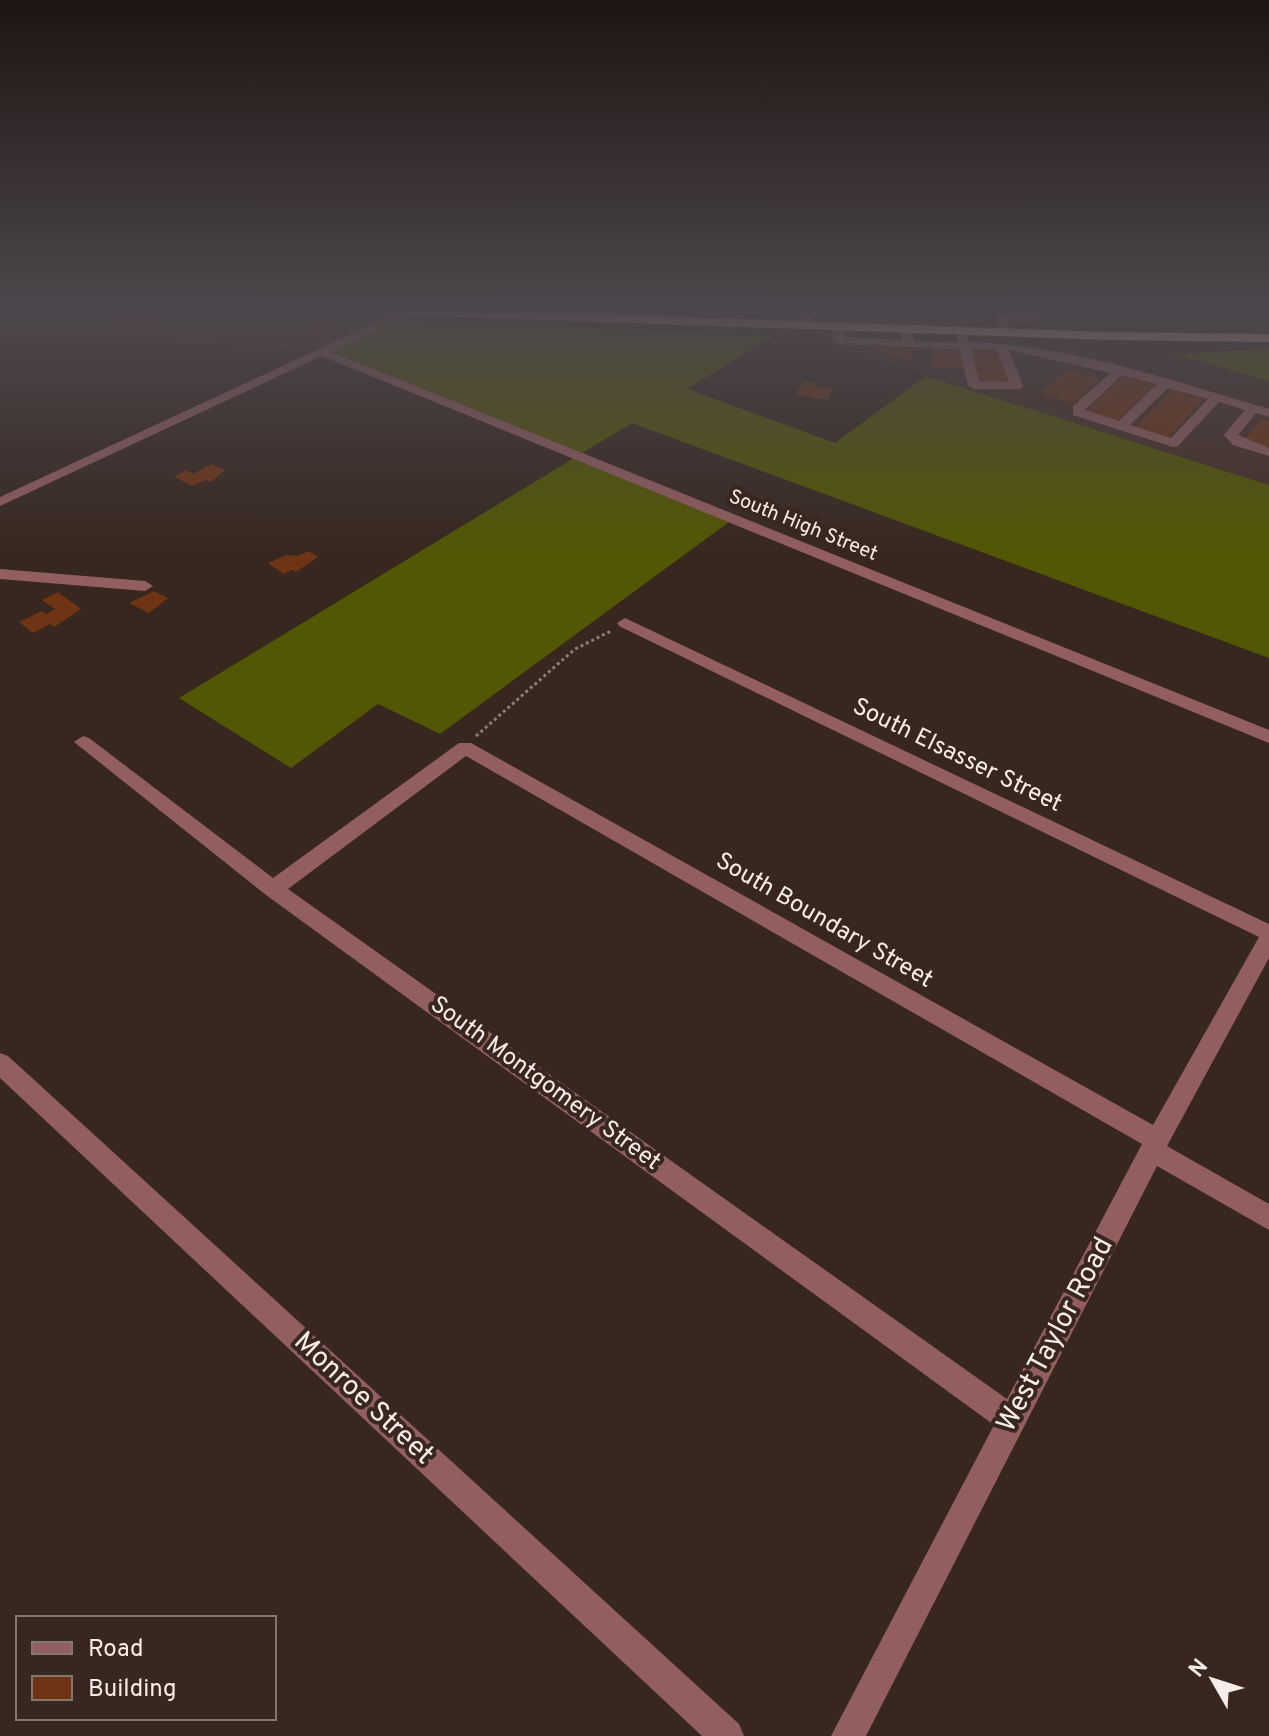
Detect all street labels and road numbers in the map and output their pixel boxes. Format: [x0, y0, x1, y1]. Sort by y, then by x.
street label: South High Street [725, 484, 881, 568]
street label: South Elsasser Street [847, 692, 1067, 820]
street label: South Boundary Street [710, 847, 938, 995]
street label: South Montgomery Street [424, 990, 666, 1178]
street label: West Taylor Road [989, 1231, 1123, 1439]
street label: Monroe Street [285, 1325, 441, 1473]

